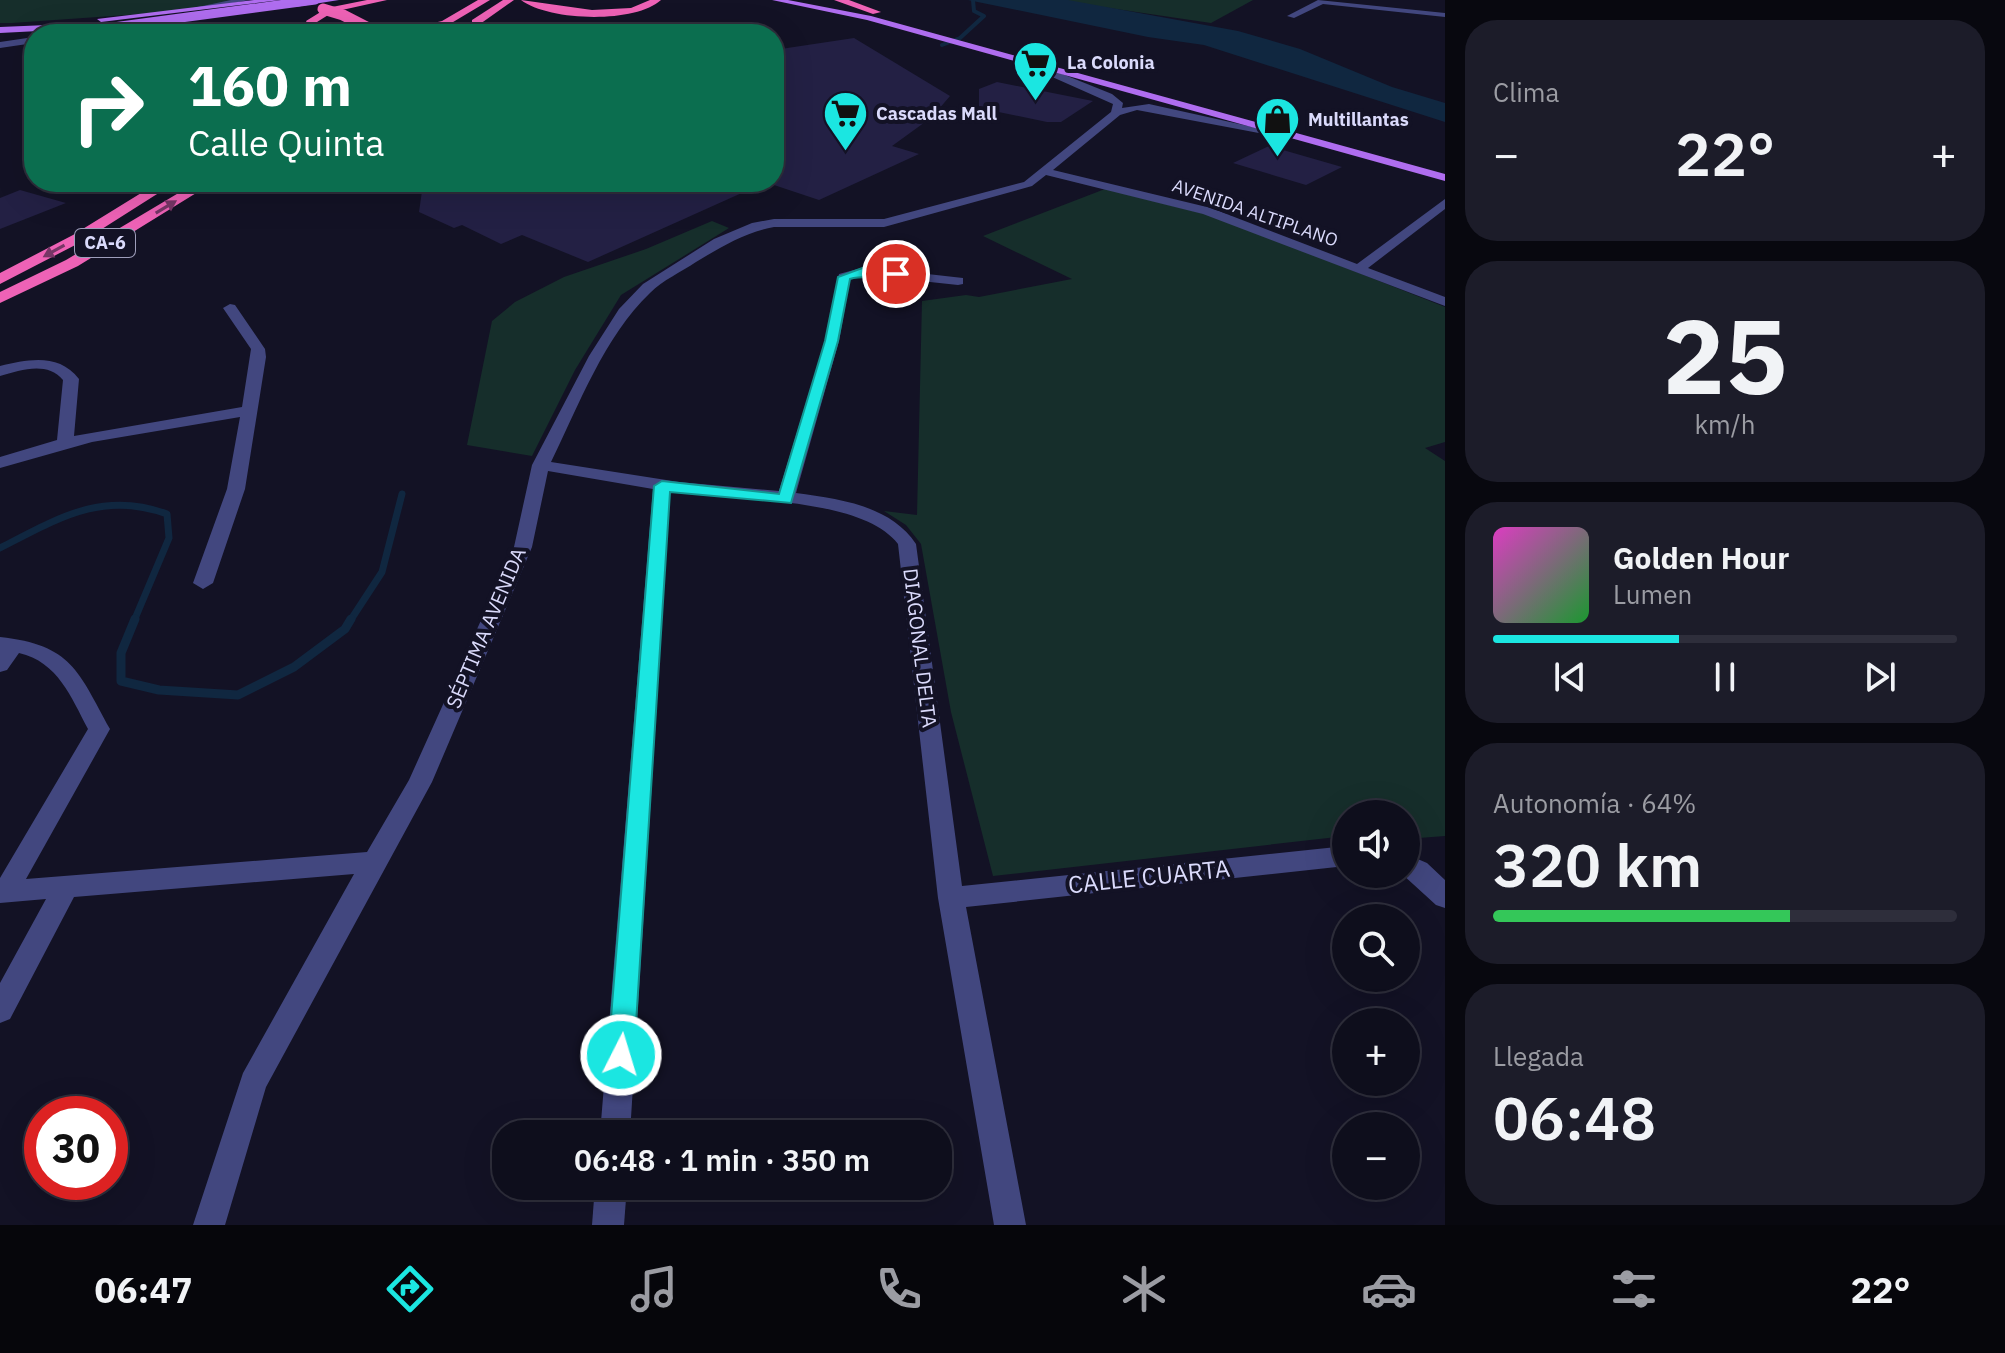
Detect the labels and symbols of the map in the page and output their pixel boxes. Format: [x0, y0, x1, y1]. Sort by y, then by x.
supermarket icon: La Colonia [1012, 39, 1060, 102]
place label: La Colonia [1067, 51, 1155, 74]
supermarket icon: Cascadas Mall [821, 90, 869, 153]
shop icon: Multillantas [1253, 96, 1301, 159]
place label: Cascadas Mall [876, 102, 997, 125]
place label: Multillantas [1308, 108, 1409, 131]
street label: AVENIDA ALTIPLANO [1169, 173, 1341, 252]
one-way arrow [155, 200, 177, 214]
road number: CA-6 [75, 229, 135, 257]
pin [862, 240, 930, 308]
one-way arrow [43, 244, 65, 258]
street label: SÉPTIMA AVENIDA [439, 543, 532, 712]
street label: DIAGONAL DELTA [897, 567, 944, 729]
street label: CALLE CUARTA [1066, 852, 1231, 900]
position arrow [579, 1013, 663, 1097]
speed limit sign: 30 [24, 1096, 128, 1200]

